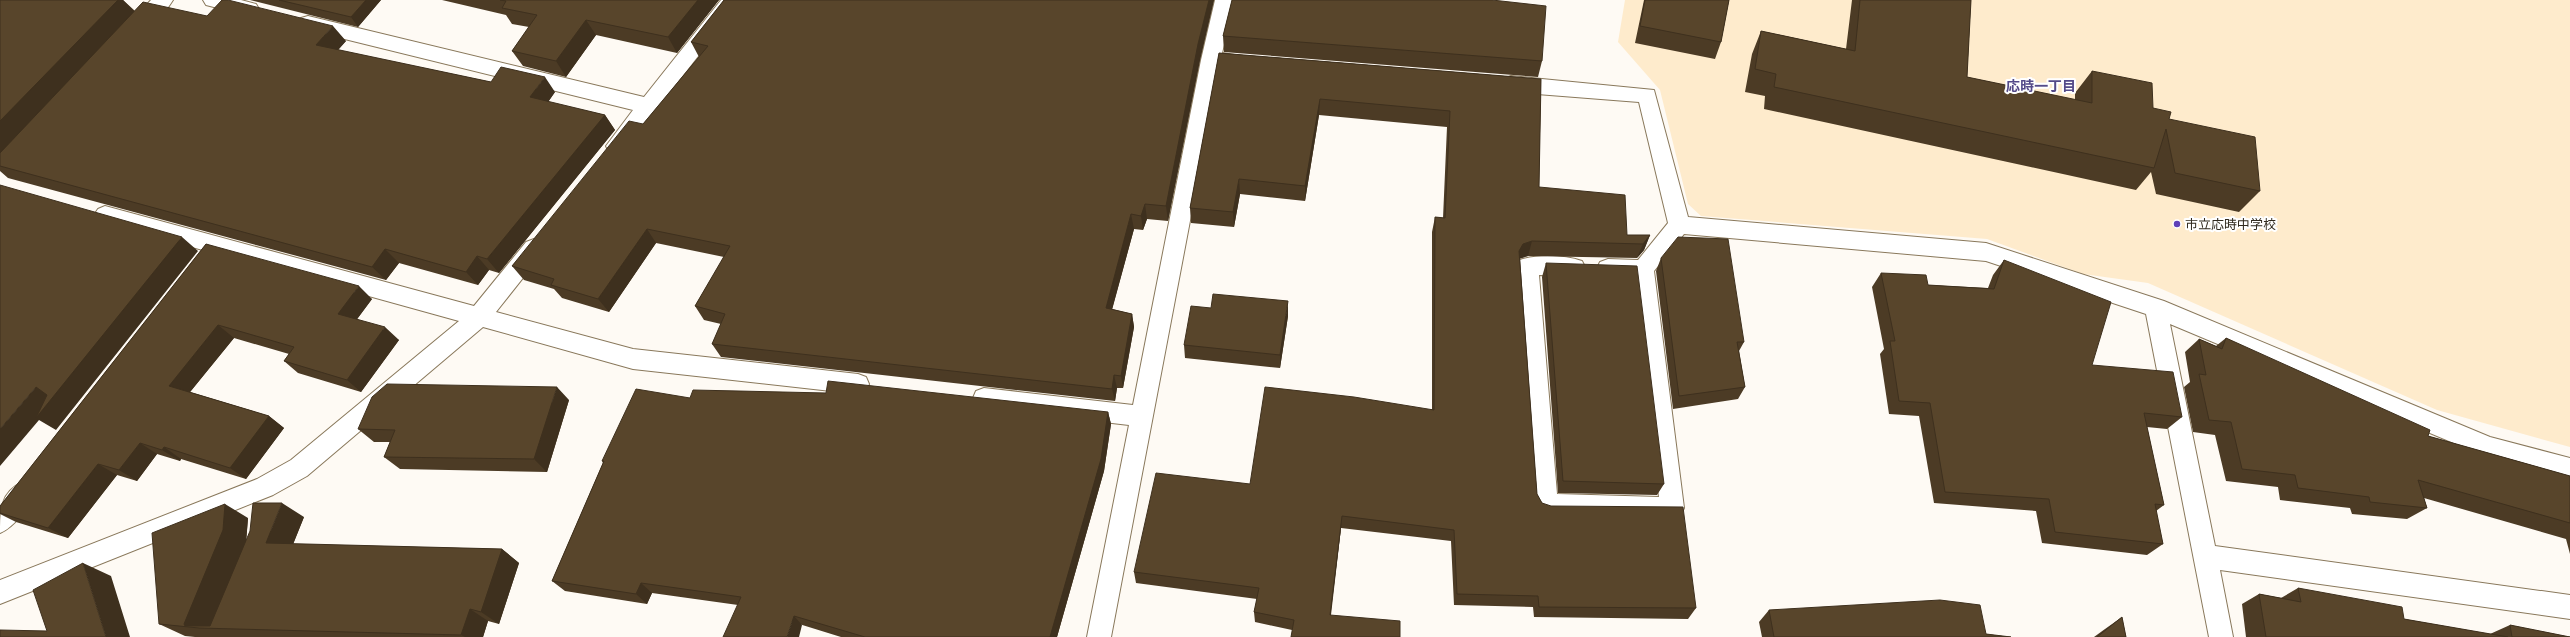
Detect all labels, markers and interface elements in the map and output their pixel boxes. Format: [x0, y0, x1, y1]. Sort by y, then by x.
district label: 応時一丁目 [2006, 77, 2076, 95]
place label: 市立応時中学校 [2185, 216, 2276, 232]
marker: 市立応時中学校 [2172, 219, 2182, 229]

